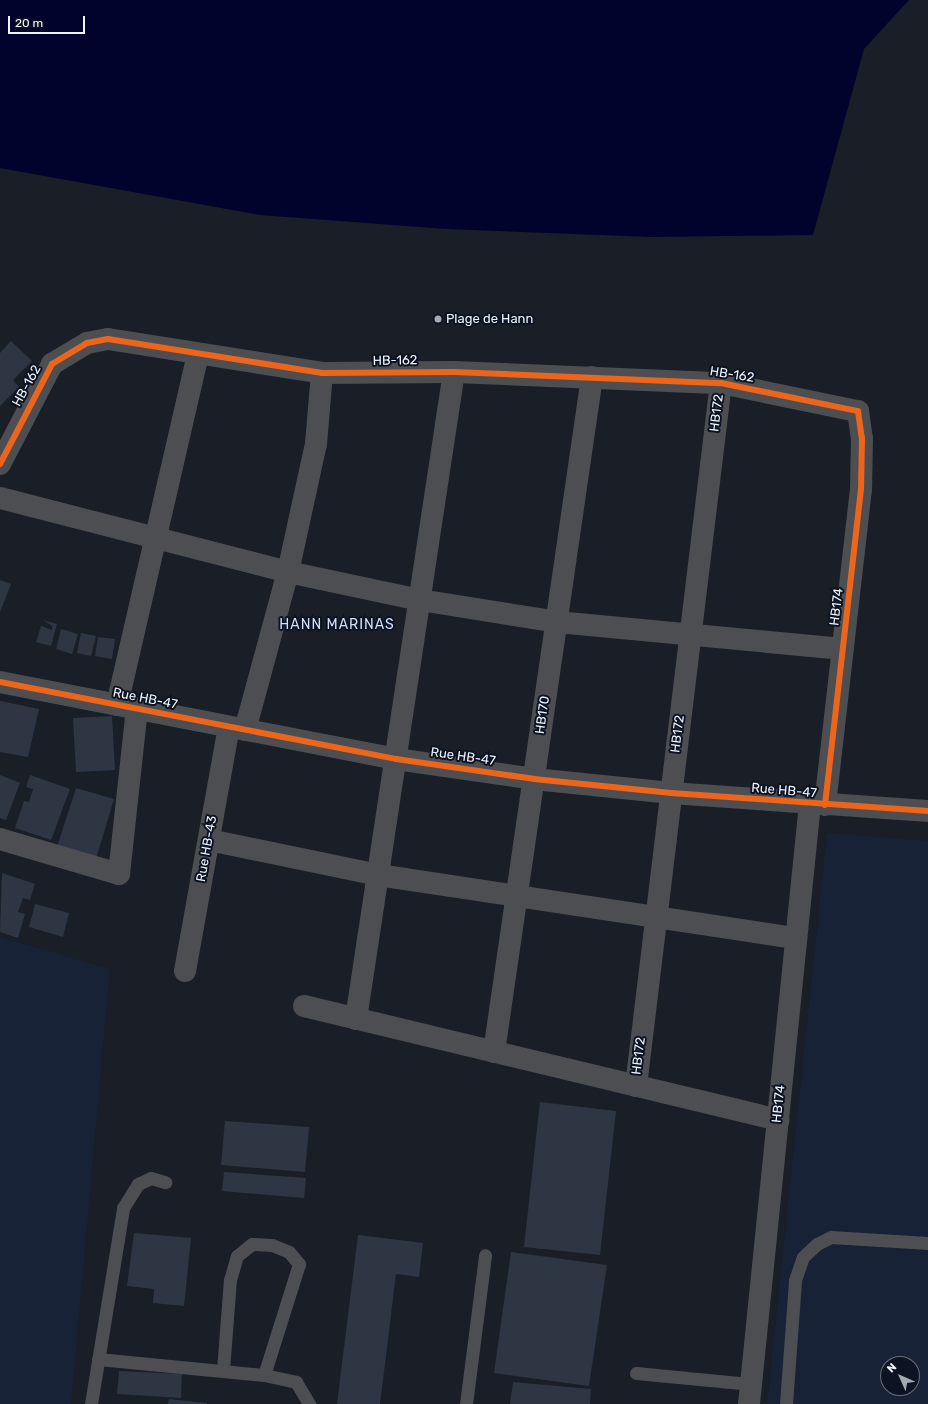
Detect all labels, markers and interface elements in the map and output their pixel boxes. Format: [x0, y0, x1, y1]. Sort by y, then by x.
scale bar [10, 8, 87, 34]
text: 20 m [15, 16, 43, 30]
place label: Plage de Hann [446, 311, 533, 327]
marker: Plage de Hann [433, 314, 443, 324]
street label: HB-162 [372, 353, 418, 369]
street label: HB-162 [9, 363, 45, 409]
street label: HB-162 [709, 364, 755, 386]
street label: HB172 [707, 393, 727, 433]
street label: HB174 [827, 587, 847, 627]
district label: HANN MARINAS [279, 617, 395, 633]
street label: Rue HB-47 [111, 685, 179, 713]
street label: HB170 [533, 695, 553, 735]
street label: HB172 [668, 714, 688, 754]
street label: Rue HB-47 [429, 745, 497, 769]
street label: Rue HB-47 [751, 780, 817, 802]
street label: Rue HB-43 [194, 815, 220, 883]
street label: HB172 [629, 1036, 649, 1076]
street label: HB174 [769, 1084, 789, 1124]
north arrow [880, 1356, 920, 1396]
text: N [884, 1360, 899, 1375]

